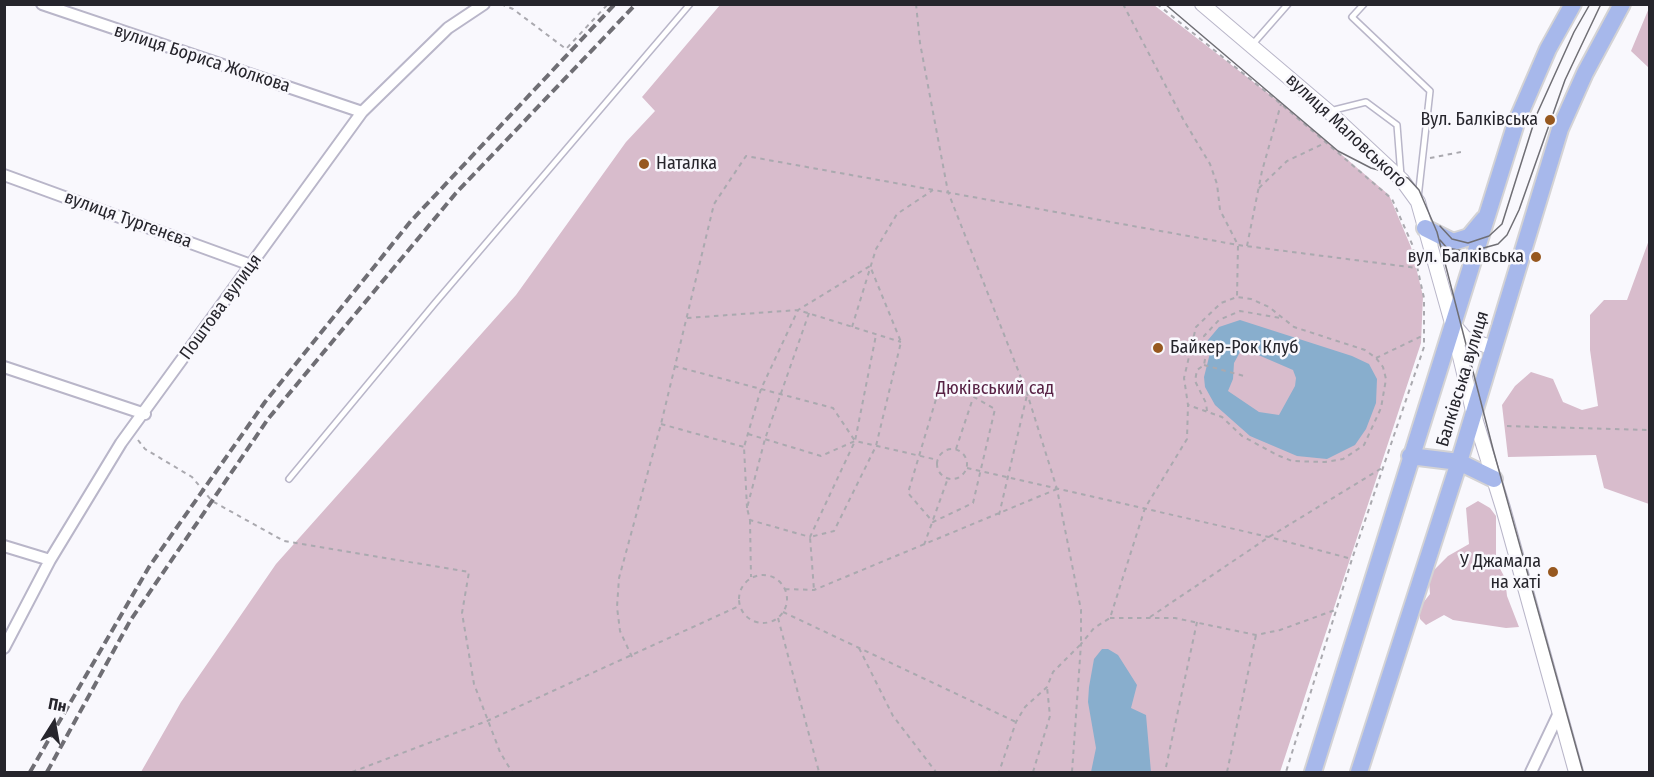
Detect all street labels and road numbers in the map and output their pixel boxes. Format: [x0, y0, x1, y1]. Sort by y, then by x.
street label: вулиця Бориса Жолкова [111, 20, 293, 98]
street label: вулиця Маловського [1281, 69, 1411, 193]
street label: вулиця Тургенєва [61, 187, 195, 253]
street label: Поштова вулиця [175, 250, 267, 364]
street label: Балківська вулиця [1432, 309, 1494, 449]

